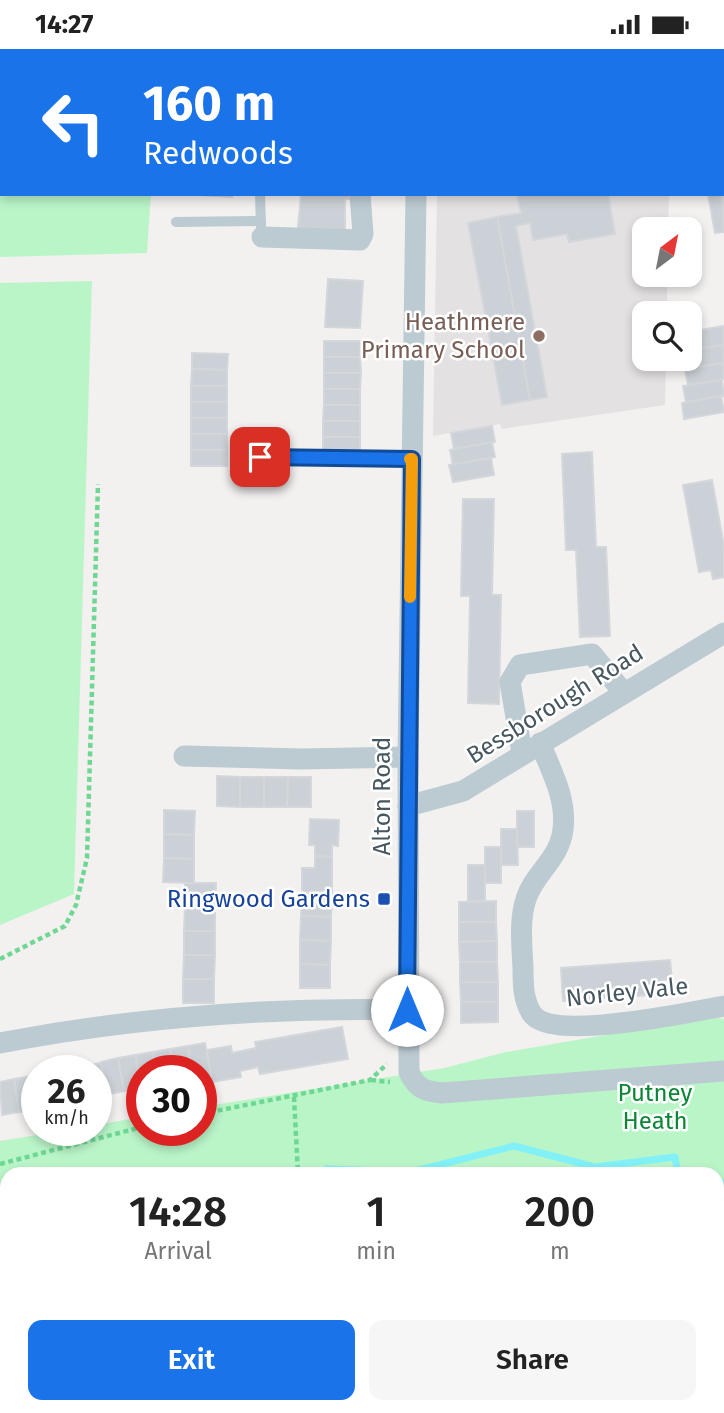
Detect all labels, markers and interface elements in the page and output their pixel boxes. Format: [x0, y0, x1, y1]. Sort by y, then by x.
text: 14:27 [35, 9, 93, 40]
text: 160 m [143, 74, 275, 133]
icon: left [28, 77, 119, 168]
text: Redwoods [143, 134, 293, 172]
north arrow [632, 217, 702, 287]
map controls [632, 217, 702, 371]
button: search [632, 301, 702, 371]
place label: Heathmere Primary School [361, 308, 525, 364]
marker: Heathmere Primary School [531, 328, 547, 344]
pin [230, 427, 290, 487]
icon: arrive [241, 438, 279, 476]
street label: Bessborough Road [462, 638, 648, 770]
street label: Alton Road [368, 737, 396, 855]
place label: Ringwood Gardens [167, 885, 370, 913]
marker: Ringwood Gardens [376, 891, 392, 907]
street label: Norley Vale [564, 972, 690, 1012]
position arrow [370, 973, 444, 1047]
speed limit sign: 30 [126, 1055, 217, 1146]
text: 26 [48, 1070, 85, 1112]
park label: Putney Heath [618, 1079, 693, 1135]
text: km/h [44, 1107, 89, 1129]
text: 14:28 [129, 1187, 227, 1237]
text: 1 [366, 1187, 386, 1237]
text: 200 [525, 1187, 595, 1237]
text: Arrival [144, 1237, 212, 1265]
text: min [356, 1237, 396, 1265]
text: m [550, 1237, 570, 1265]
button: Exit [28, 1320, 355, 1400]
button: Share [369, 1320, 696, 1400]

